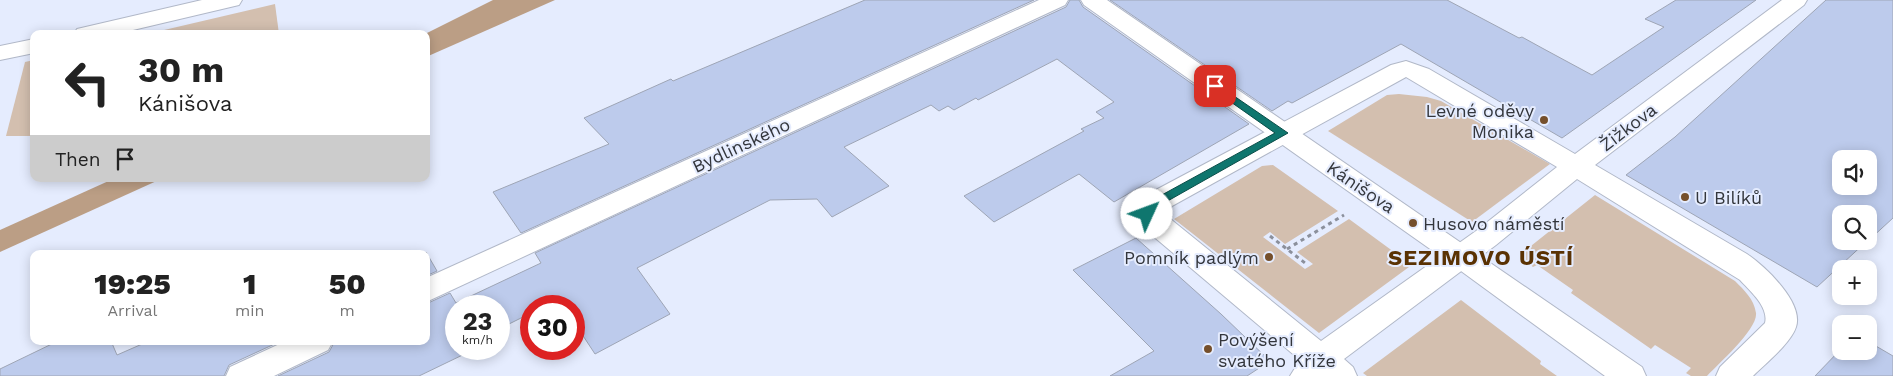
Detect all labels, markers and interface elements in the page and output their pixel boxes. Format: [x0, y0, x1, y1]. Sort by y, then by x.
text: 30 m [138, 49, 224, 91]
icon: left [55, 50, 120, 115]
pin [1194, 65, 1236, 107]
icon: arrive [1201, 72, 1229, 100]
text: Kánišova [138, 91, 232, 116]
street label: Žižkova [1595, 99, 1661, 155]
place label: Levné oděvy Monika [1425, 100, 1535, 142]
street label: Bydlinského [689, 113, 793, 177]
marker: Levné oděvy Monika [1538, 114, 1550, 126]
icon: arrive [111, 145, 139, 173]
text: Then [55, 148, 101, 171]
map controls [1832, 150, 1877, 360]
button: sound [1832, 150, 1877, 195]
street label: Kánišova [1323, 157, 1399, 217]
position arrow [1120, 187, 1172, 239]
place label: U Bilíků [1695, 187, 1762, 208]
marker: U Bilíků [1679, 191, 1691, 203]
button: search [1832, 205, 1877, 250]
place label: Husovo náměstí [1423, 213, 1565, 234]
marker: Husovo náměstí [1407, 217, 1419, 229]
district label: SEZIMOVO ÚSTÍ [1388, 245, 1574, 270]
place label: Pomník padlým [1124, 247, 1259, 268]
marker: Pomník padlým [1263, 251, 1275, 263]
button: + [1832, 260, 1877, 305]
text: 19:25 [94, 266, 171, 301]
text: 1 [243, 266, 256, 301]
text: 50 [329, 266, 366, 301]
speed limit sign: 30 [520, 295, 585, 360]
text: Arrival [108, 301, 157, 320]
text: min [235, 301, 264, 320]
text: m [340, 301, 355, 320]
text: 23 [463, 307, 492, 336]
button: − [1832, 315, 1877, 360]
place label: Povýšení svatého Kříže [1218, 329, 1336, 371]
text: km/h [462, 333, 493, 347]
marker: Povýšení svatého Kříže [1202, 343, 1214, 355]

